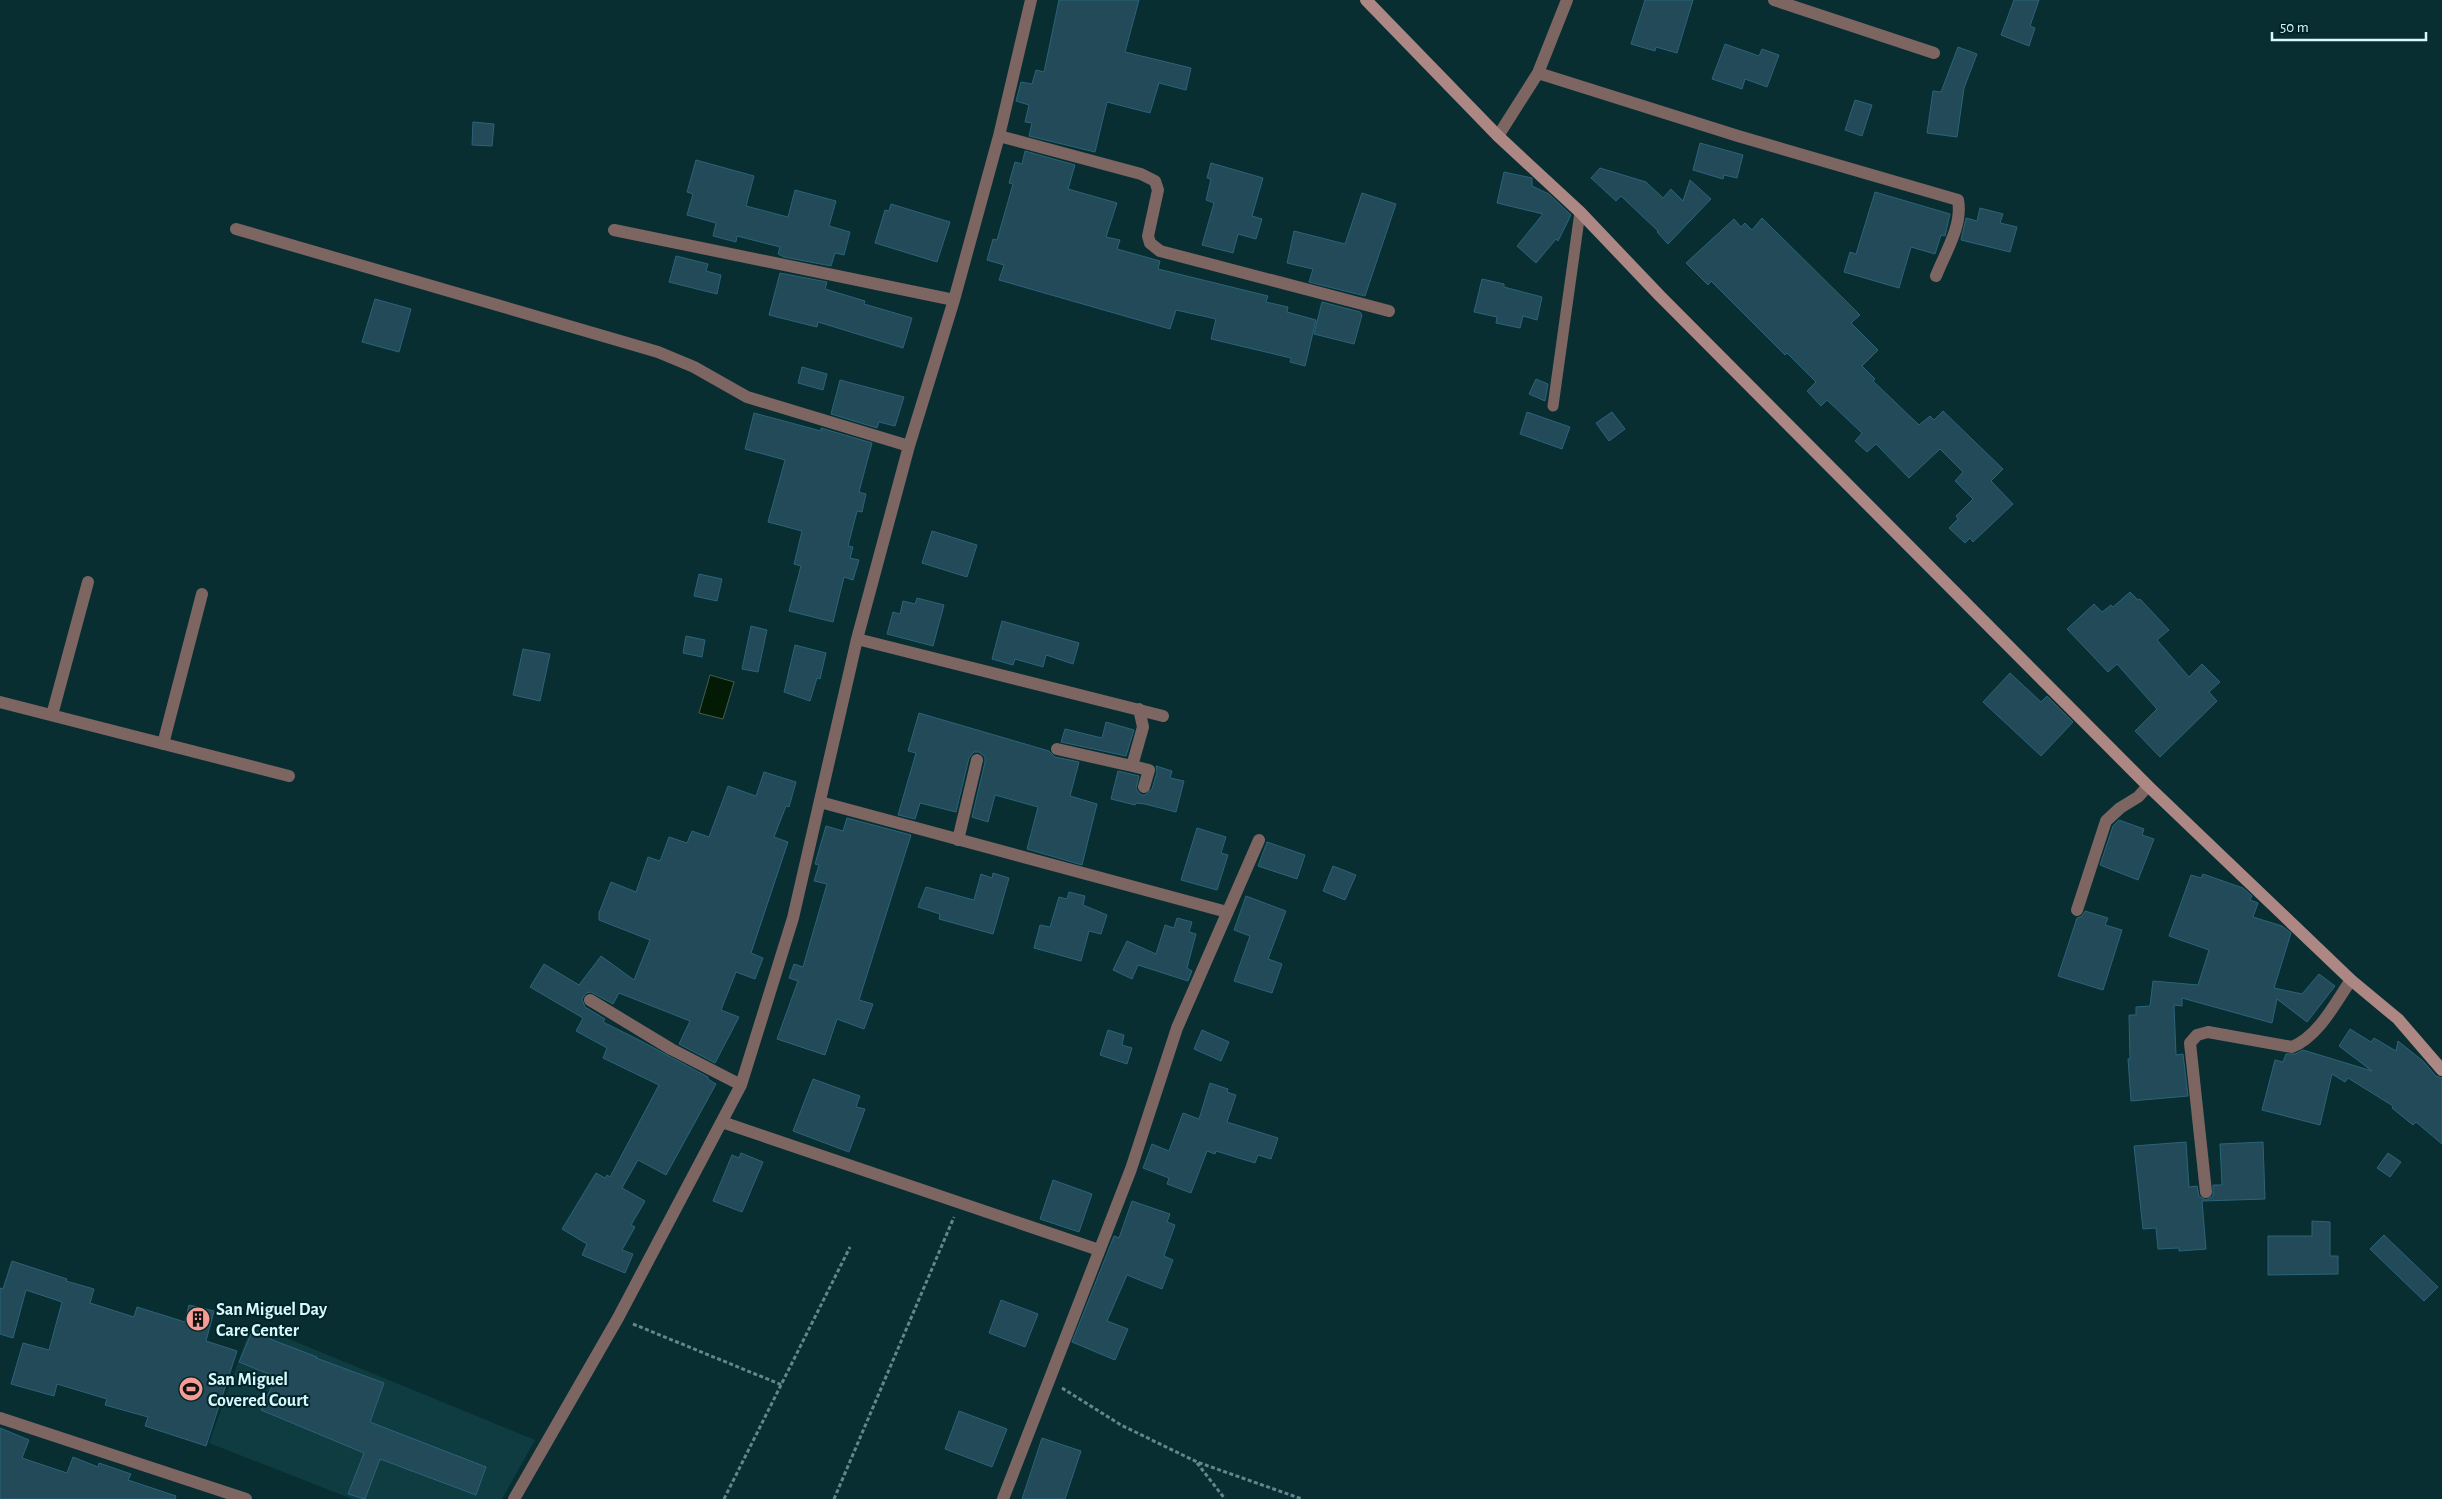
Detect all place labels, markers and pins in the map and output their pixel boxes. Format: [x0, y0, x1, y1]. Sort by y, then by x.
place label: San Miguel Day Care Center [216, 1301, 328, 1340]
building icon: San Miguel Day Care Center [185, 1306, 211, 1332]
place label: San Miguel Covered Court [208, 1371, 309, 1410]
sports icon: San Miguel Covered Court [178, 1376, 204, 1402]

